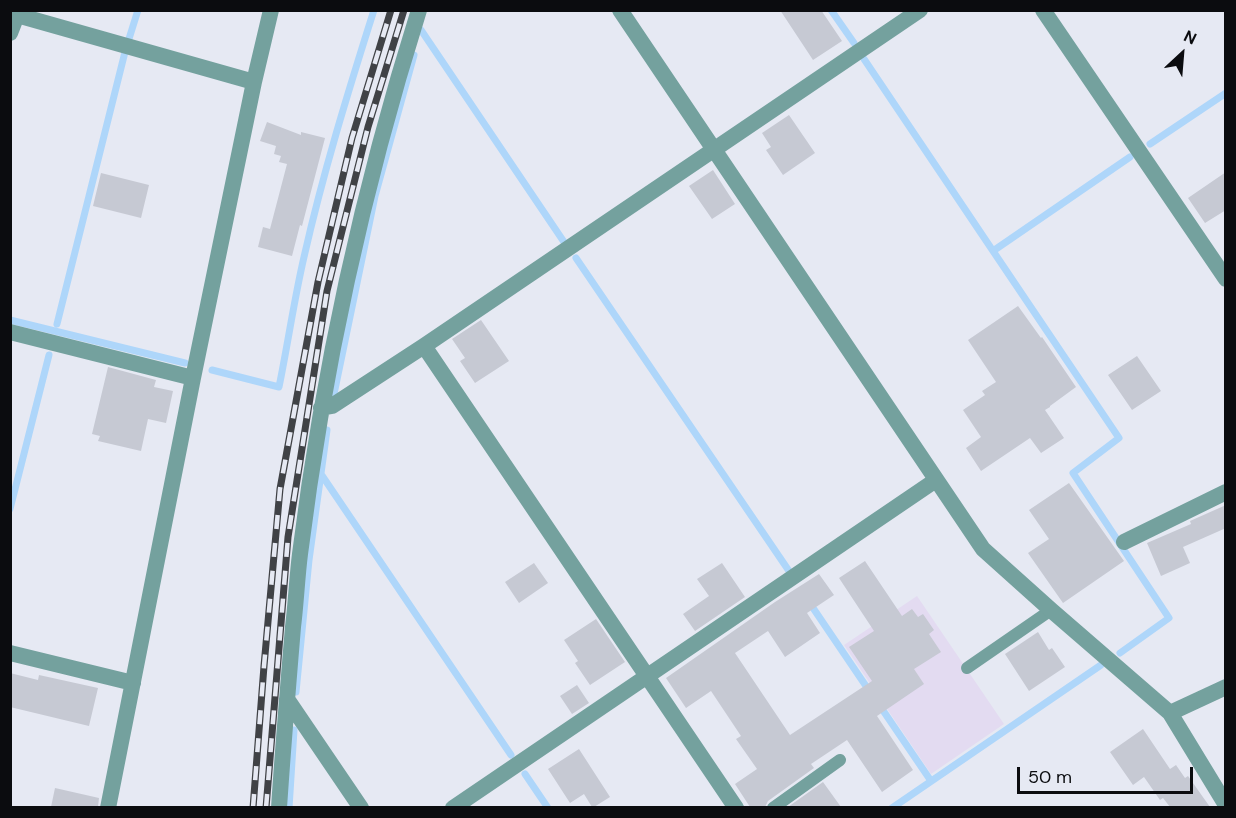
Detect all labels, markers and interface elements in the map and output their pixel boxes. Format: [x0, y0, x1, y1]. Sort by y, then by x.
north arrow [1152, 24, 1212, 84]
text: N [1180, 25, 1200, 49]
scale bar [1020, 755, 1196, 793]
text: 50 m [1028, 765, 1072, 789]

